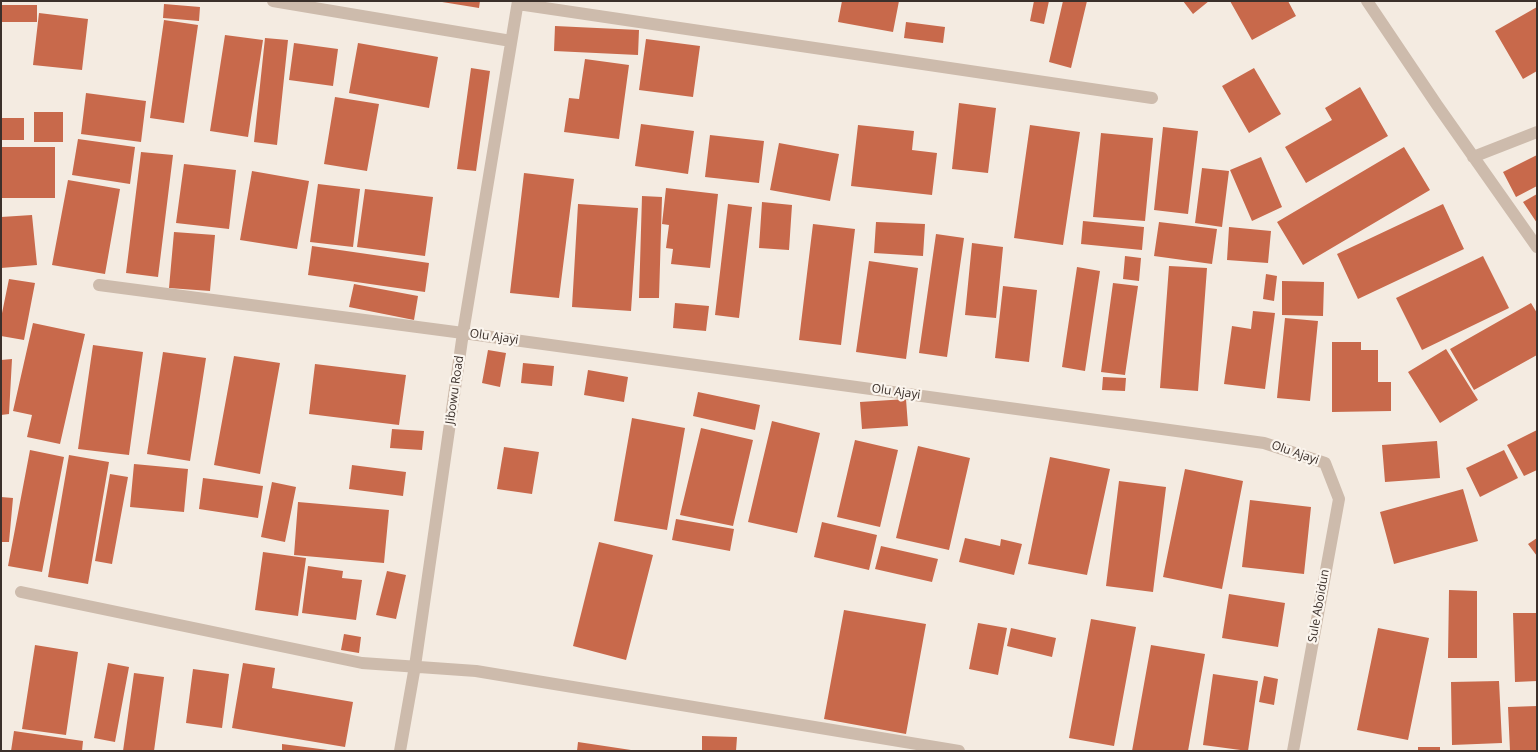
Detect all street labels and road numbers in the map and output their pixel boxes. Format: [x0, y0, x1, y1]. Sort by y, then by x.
street label: Olu Ajayi [469, 326, 519, 348]
street label: Jibowu Road [443, 355, 467, 425]
street label: Olu Ajayi [871, 381, 921, 403]
street label: Olu Ajayi [1269, 438, 1321, 468]
street label: Sule Aboidun [1305, 568, 1333, 644]

